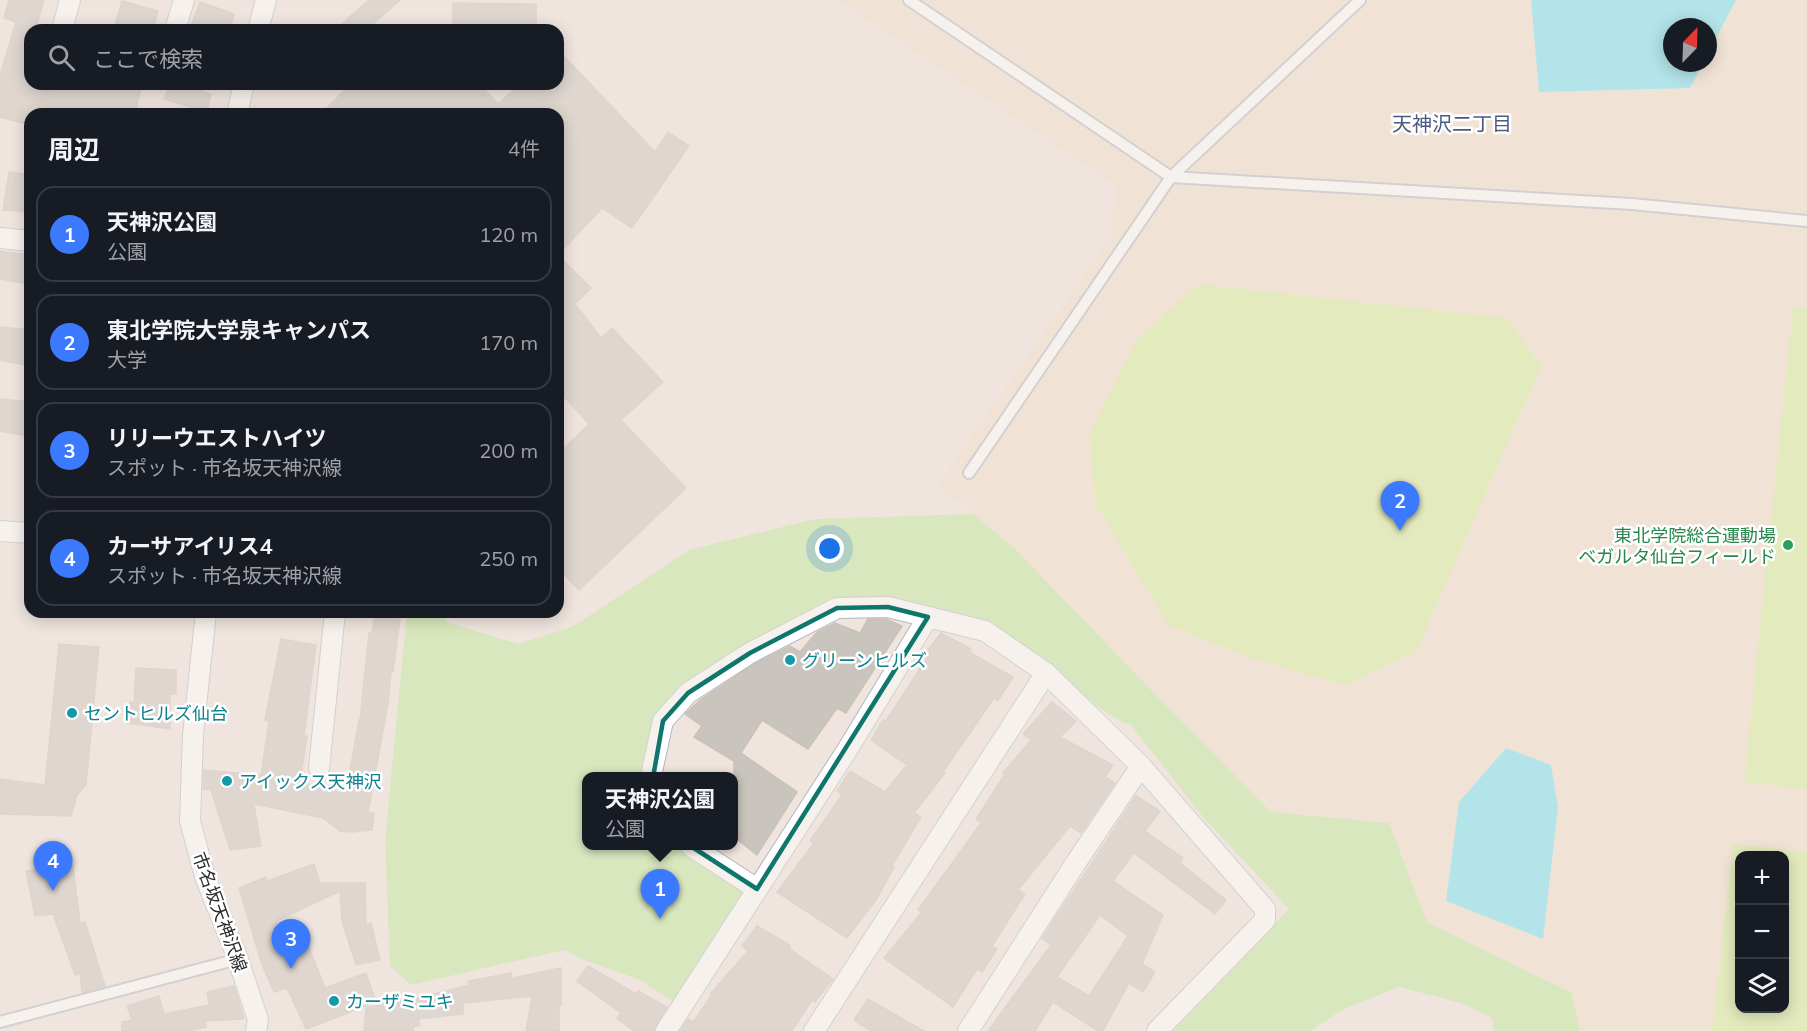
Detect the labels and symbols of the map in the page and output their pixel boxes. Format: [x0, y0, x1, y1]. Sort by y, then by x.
north arrow [1663, 18, 1717, 72]
district label: 天神沢二丁目 [1392, 111, 1512, 136]
pin: 2 [1380, 482, 1420, 531]
place label: 東北学院総合運動場 ベガルタ仙台フィールド [1578, 524, 1776, 568]
your location [815, 534, 844, 563]
marker: 東北学院総合運動場 ベガルタ仙台フィールド [1781, 538, 1795, 552]
place label: グリーンヒルズ [802, 649, 927, 672]
marker: グリーンヒルズ [783, 653, 797, 667]
place label: セントヒルズ仙台 [84, 702, 228, 725]
marker: セントヒルズ仙台 [65, 706, 79, 720]
place label: アイックス天神沢 [239, 770, 382, 793]
marker: アイックス天神沢 [220, 774, 234, 788]
pin: 4 [34, 842, 72, 891]
street label: 市名坂天神沢線 [188, 849, 252, 975]
pin: 1 [640, 870, 680, 919]
pin: 3 [272, 920, 310, 969]
place label: カーザミユキ [346, 990, 454, 1013]
marker: カーザミユキ [327, 994, 341, 1008]

